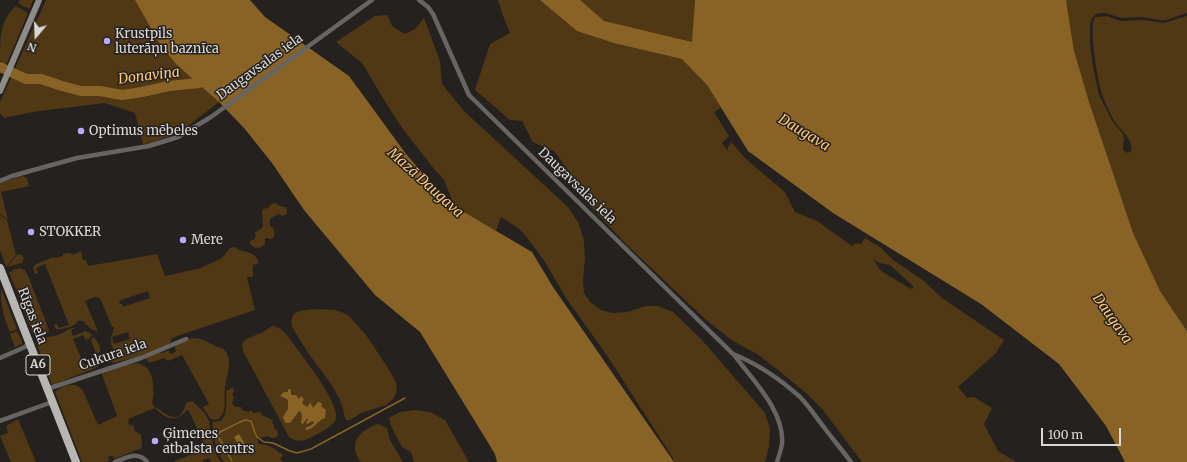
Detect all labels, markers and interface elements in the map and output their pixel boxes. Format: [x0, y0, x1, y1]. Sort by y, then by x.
north arrow [16, 16, 56, 56]
place label: Krustpils luterāņu baznīca [115, 26, 219, 57]
street label: Daugavsalas iela [214, 31, 306, 103]
marker: Krustpils luterāņu baznīca [102, 36, 112, 46]
text: N [26, 39, 38, 55]
water label: Donaviņa [117, 64, 181, 88]
water label: Daugava [775, 111, 833, 155]
place label: Optimus mēbeles [89, 123, 198, 139]
marker: Optimus mēbeles [76, 126, 86, 136]
water label: Mazā Daugava [384, 144, 466, 222]
street label: Daugavsalas iela [535, 145, 619, 227]
place label: STOKKER [39, 224, 101, 240]
marker: STOKKER [26, 227, 36, 237]
place label: Mere [191, 232, 223, 248]
marker: Mere [178, 235, 188, 245]
street label: Rīgas iela [14, 285, 50, 347]
water label: Daugava [1089, 291, 1135, 347]
street label: Cukura iela [77, 336, 149, 374]
road number: A6 [26, 355, 50, 375]
scale bar [1043, 420, 1123, 446]
place label: Ģimenes atbalsta centrs [163, 426, 254, 457]
text: 100 m [1048, 427, 1083, 442]
marker: Ģimenes atbalsta centrs [150, 436, 160, 446]

